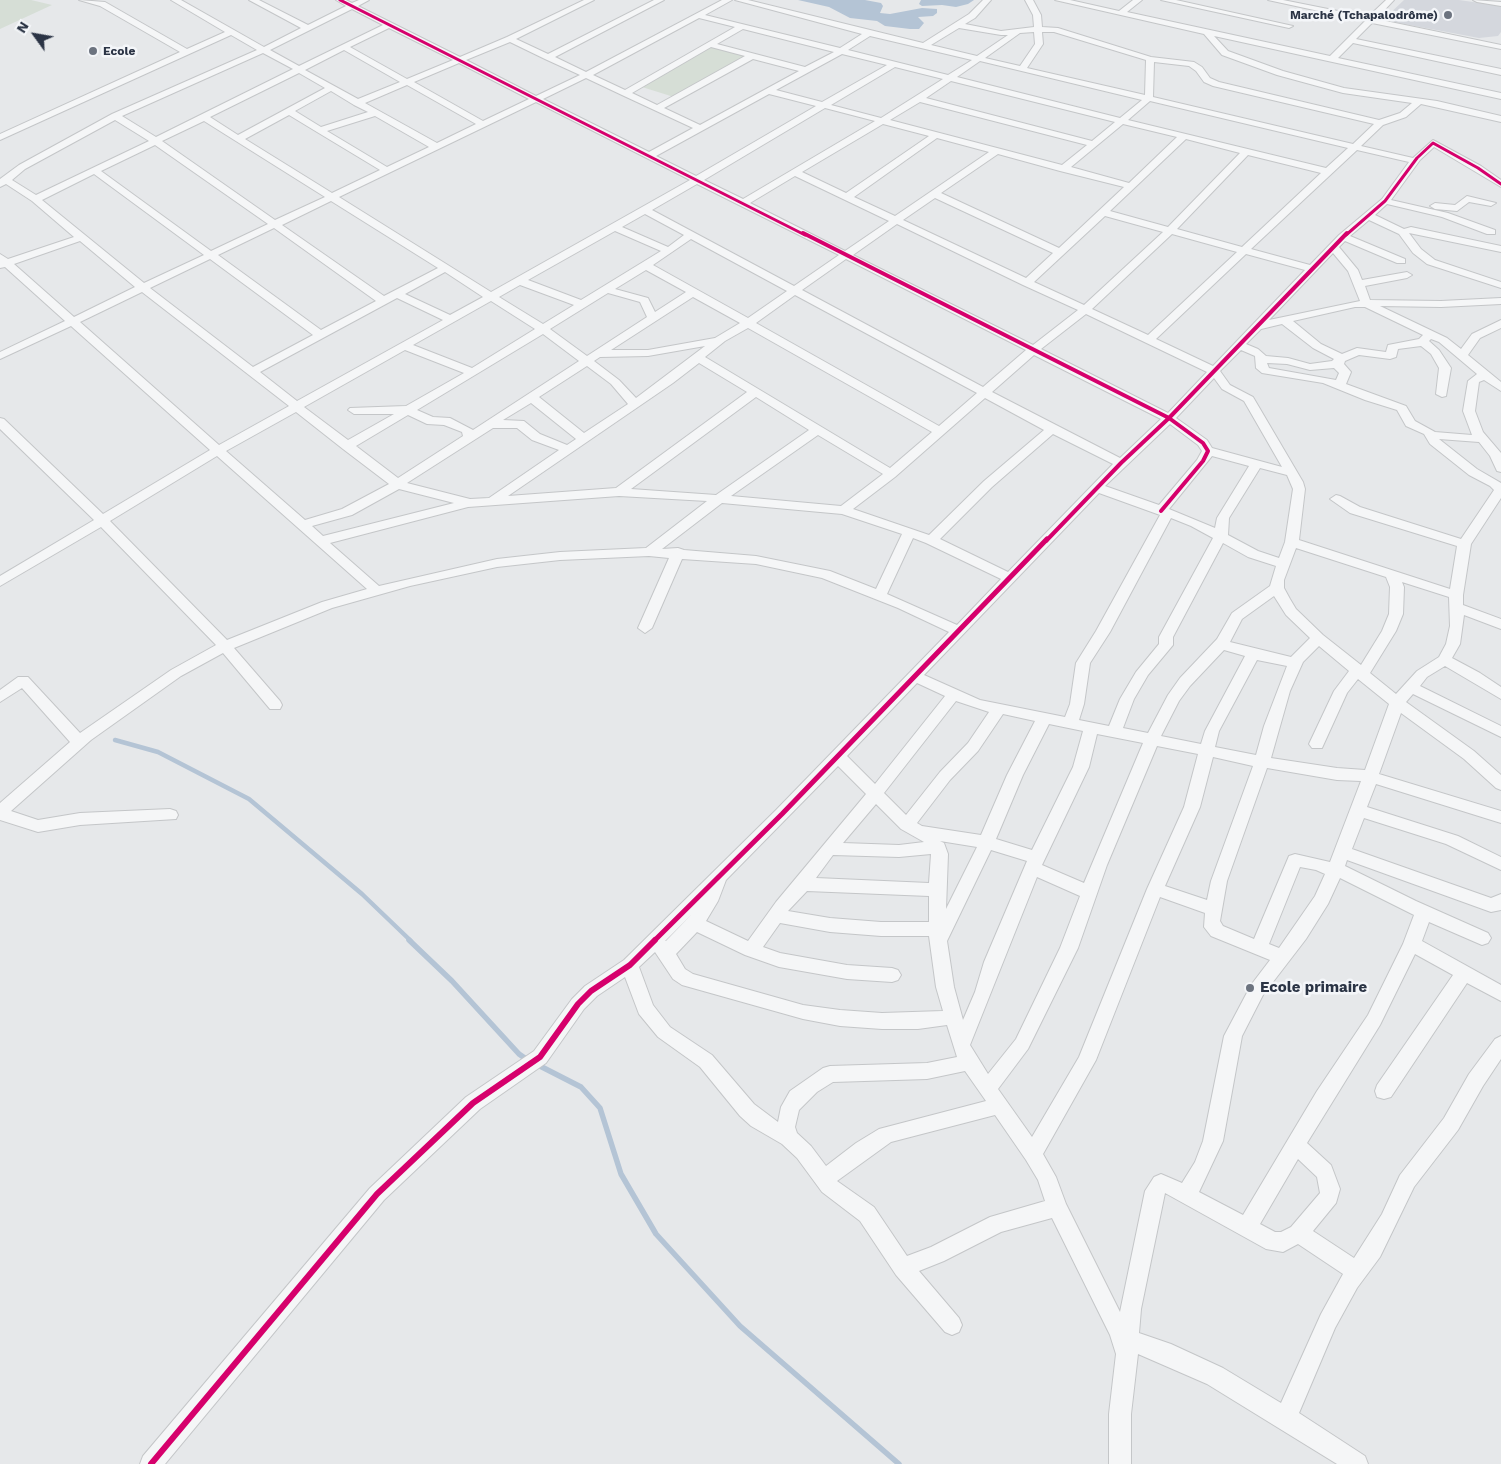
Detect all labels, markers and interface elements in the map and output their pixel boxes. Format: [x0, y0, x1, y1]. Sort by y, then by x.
place label: Marché (Tchapalodrôme) [1290, 8, 1438, 22]
marker: Marché (Tchapalodrôme) [1442, 9, 1454, 21]
north arrow [10, 10, 60, 60]
text: N [13, 18, 32, 36]
place label: Ecole [103, 44, 135, 58]
marker: Ecole [87, 45, 99, 57]
place label: Ecole primaire [1260, 979, 1367, 997]
marker: Ecole primaire [1244, 982, 1256, 994]

